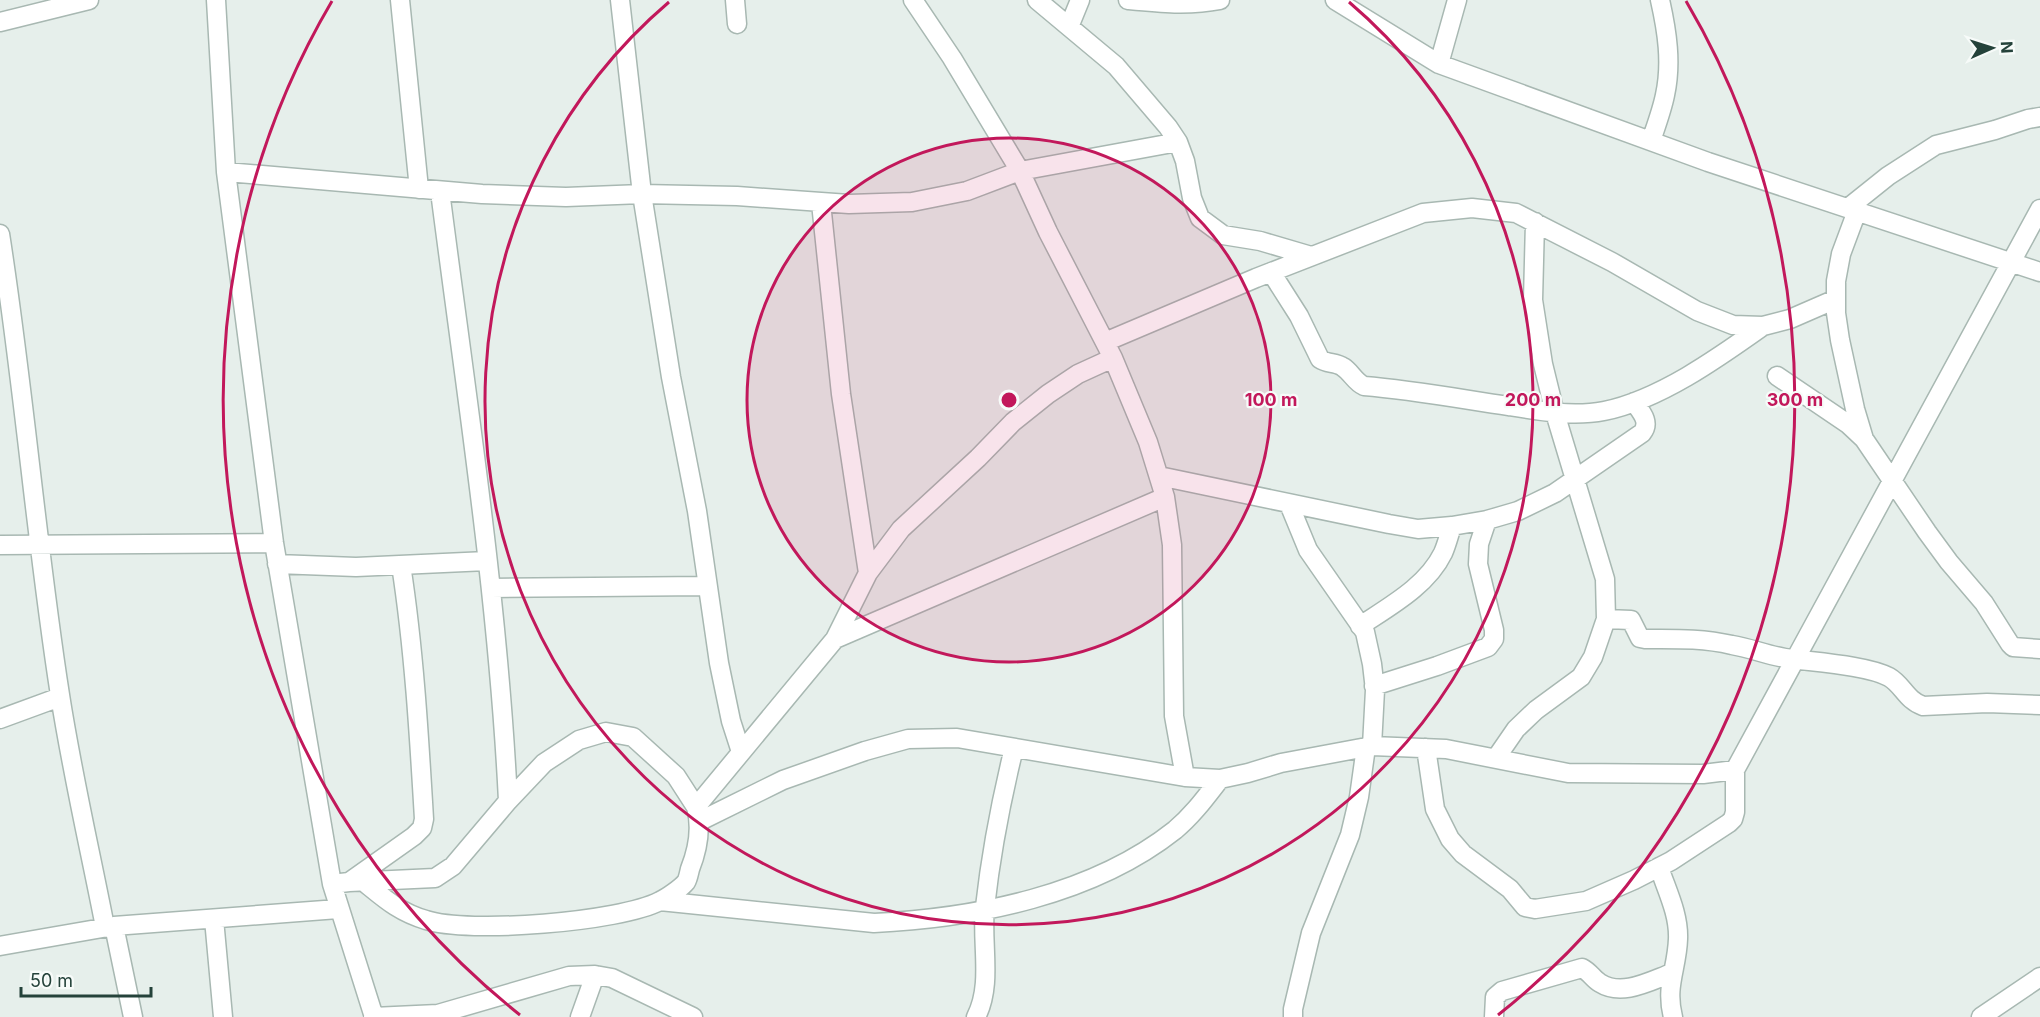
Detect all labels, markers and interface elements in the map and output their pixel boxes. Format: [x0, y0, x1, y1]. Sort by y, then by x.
north arrow [1962, 18, 2022, 78]
text: N [1997, 41, 2017, 54]
text: 100 m [1245, 389, 1297, 410]
text: 200 m [1505, 389, 1561, 410]
text: 300 m [1767, 389, 1823, 410]
centre of rings [999, 390, 1019, 410]
scale bar [21, 960, 152, 998]
text: 50 m [30, 970, 73, 991]

